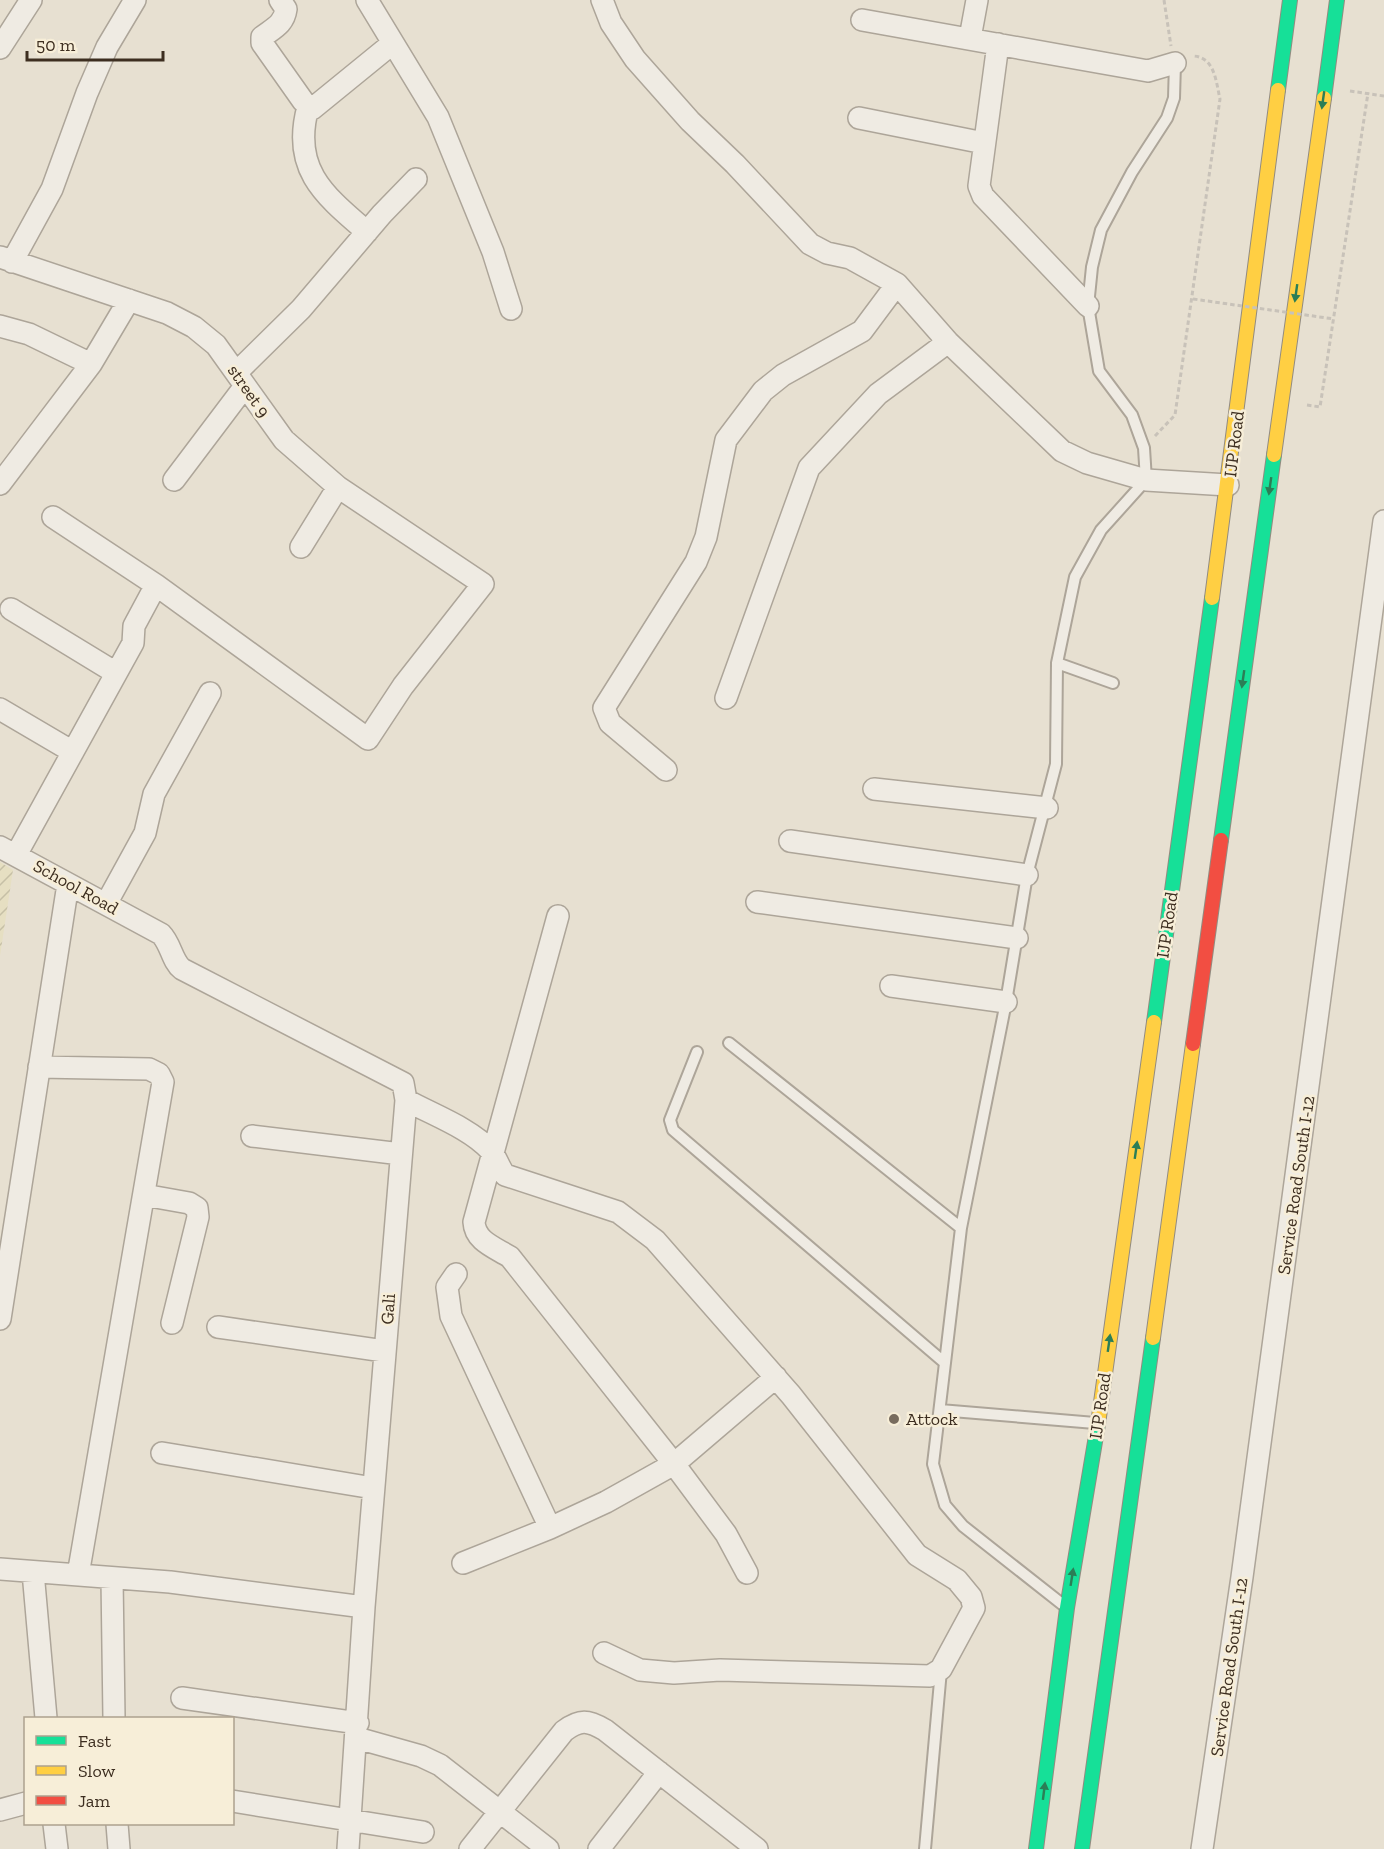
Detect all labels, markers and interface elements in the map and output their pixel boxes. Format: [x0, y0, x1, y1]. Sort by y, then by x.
scale bar [27, 24, 164, 62]
text: 50 m [36, 34, 76, 56]
one-way arrow [1319, 90, 1328, 109]
one-way arrow [1292, 283, 1301, 302]
street label: street 9 [223, 360, 275, 422]
street label: IJP Road [1219, 409, 1249, 478]
one-way arrow [1265, 476, 1274, 495]
one-way arrow [1239, 670, 1248, 689]
street label: School Road [30, 855, 123, 919]
street label: IJP Road [1151, 890, 1183, 960]
street label: Service Road South I-12 [1273, 1094, 1319, 1276]
one-way arrow [1131, 1140, 1141, 1159]
street label: Gali [376, 1293, 400, 1325]
one-way arrow [1105, 1333, 1114, 1352]
street label: IJP Road [1084, 1371, 1116, 1441]
place label: Attock [906, 1408, 958, 1430]
marker: Attock [887, 1412, 901, 1426]
one-way arrow [1068, 1567, 1077, 1586]
street label: Service Road South I-12 [1206, 1576, 1252, 1758]
legend [24, 1717, 234, 1825]
text: Fast [78, 1730, 111, 1752]
text: Slow [78, 1760, 115, 1782]
one-way arrow [1039, 1781, 1048, 1800]
text: Jam [78, 1790, 110, 1812]

